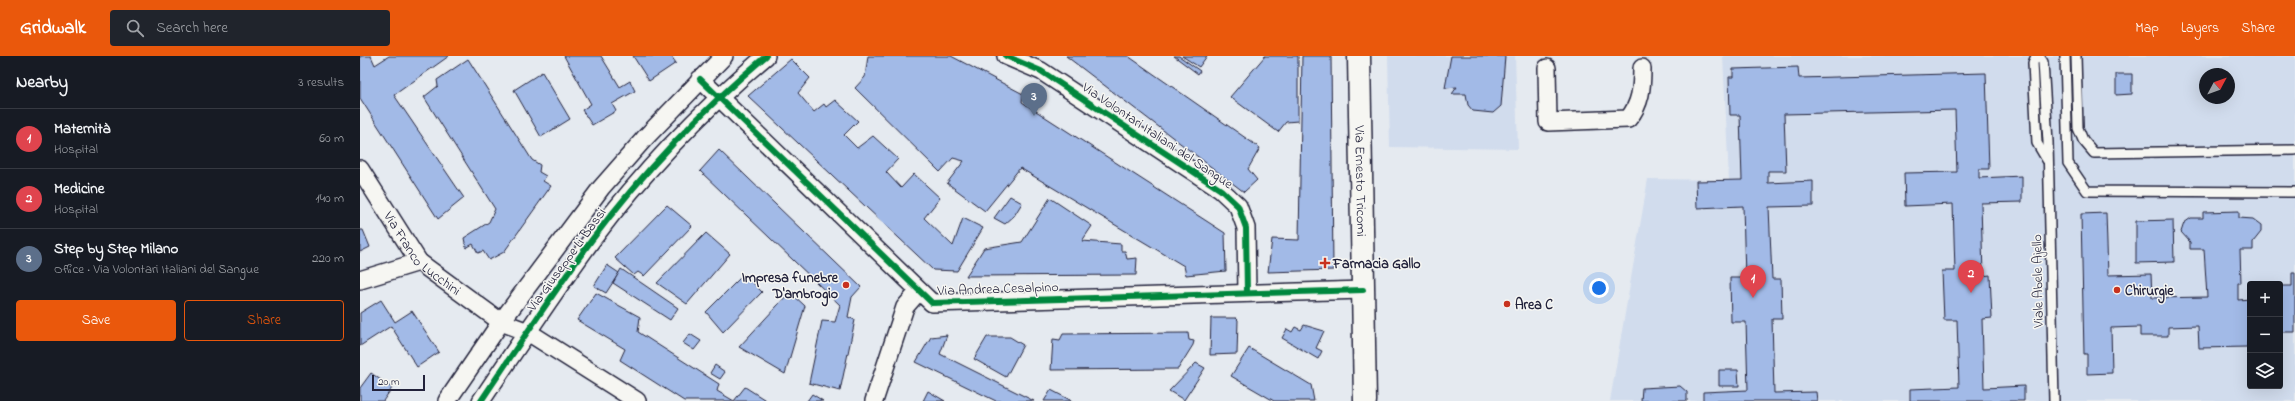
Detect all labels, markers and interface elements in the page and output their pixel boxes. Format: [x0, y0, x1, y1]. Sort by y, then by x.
search box [110, 10, 390, 46]
text: Gridwalk [20, 15, 86, 42]
icon: search [124, 17, 146, 39]
text: Search here [156, 17, 228, 39]
text: Map [2135, 18, 2159, 39]
text: Layers [2181, 18, 2219, 39]
text: Share [2241, 18, 2275, 39]
north arrow [2199, 68, 2235, 104]
text: Nearby [16, 70, 68, 95]
text: 3 results [298, 73, 344, 92]
street label: Via Volontari Italiani del Sangue [1076, 77, 1238, 196]
pin: 3 [1021, 83, 1047, 116]
text: Maternità [54, 118, 110, 140]
street label: Via Ernesto Tricomi [1348, 124, 1371, 237]
text: 1 [27, 129, 31, 148]
text: 60 m [319, 129, 344, 148]
text: Hospital [54, 140, 98, 159]
text: Medicine [54, 178, 104, 200]
text: 2 [26, 189, 32, 208]
text: 140 m [316, 189, 344, 208]
text: Hospital [54, 200, 98, 219]
street label: Via Giuseppe Li Bassi [522, 204, 612, 317]
street label: Via Franco Lucchini [377, 207, 465, 301]
street label: Viale Abele Ajello [2027, 234, 2050, 329]
text: Step by Step Milano [54, 238, 178, 260]
text: 3 [26, 249, 32, 268]
text: 220 m [312, 249, 344, 268]
place label: Farmacia Gallo [1332, 254, 1421, 275]
marker: Farmacia Gallo [1320, 258, 1330, 268]
text: Office · Via Volontari Italiani del Sangue [54, 260, 259, 279]
pin: 2 [1958, 260, 1984, 293]
pin: 1 [1740, 265, 1766, 298]
place label: Impresa funebre D'ambrogio [742, 268, 839, 307]
street label: Via Andrea Cesalpino [936, 277, 1059, 302]
your location [1589, 278, 1609, 298]
marker: Impresa funebre D'ambrogio [841, 280, 851, 290]
place label: Chirurgie [2125, 281, 2174, 304]
map controls [2247, 281, 2283, 389]
button: + [2247, 281, 2283, 317]
marker: Chirurgie [2112, 285, 2122, 295]
place label: Area C [1515, 295, 1553, 316]
marker: Area C [1502, 299, 1512, 309]
button: Save [16, 300, 176, 341]
button: Share [184, 300, 344, 341]
button: − [2247, 317, 2283, 353]
button: layers [2247, 353, 2283, 389]
scale bar [372, 373, 425, 392]
text: 20 m [378, 374, 400, 390]

